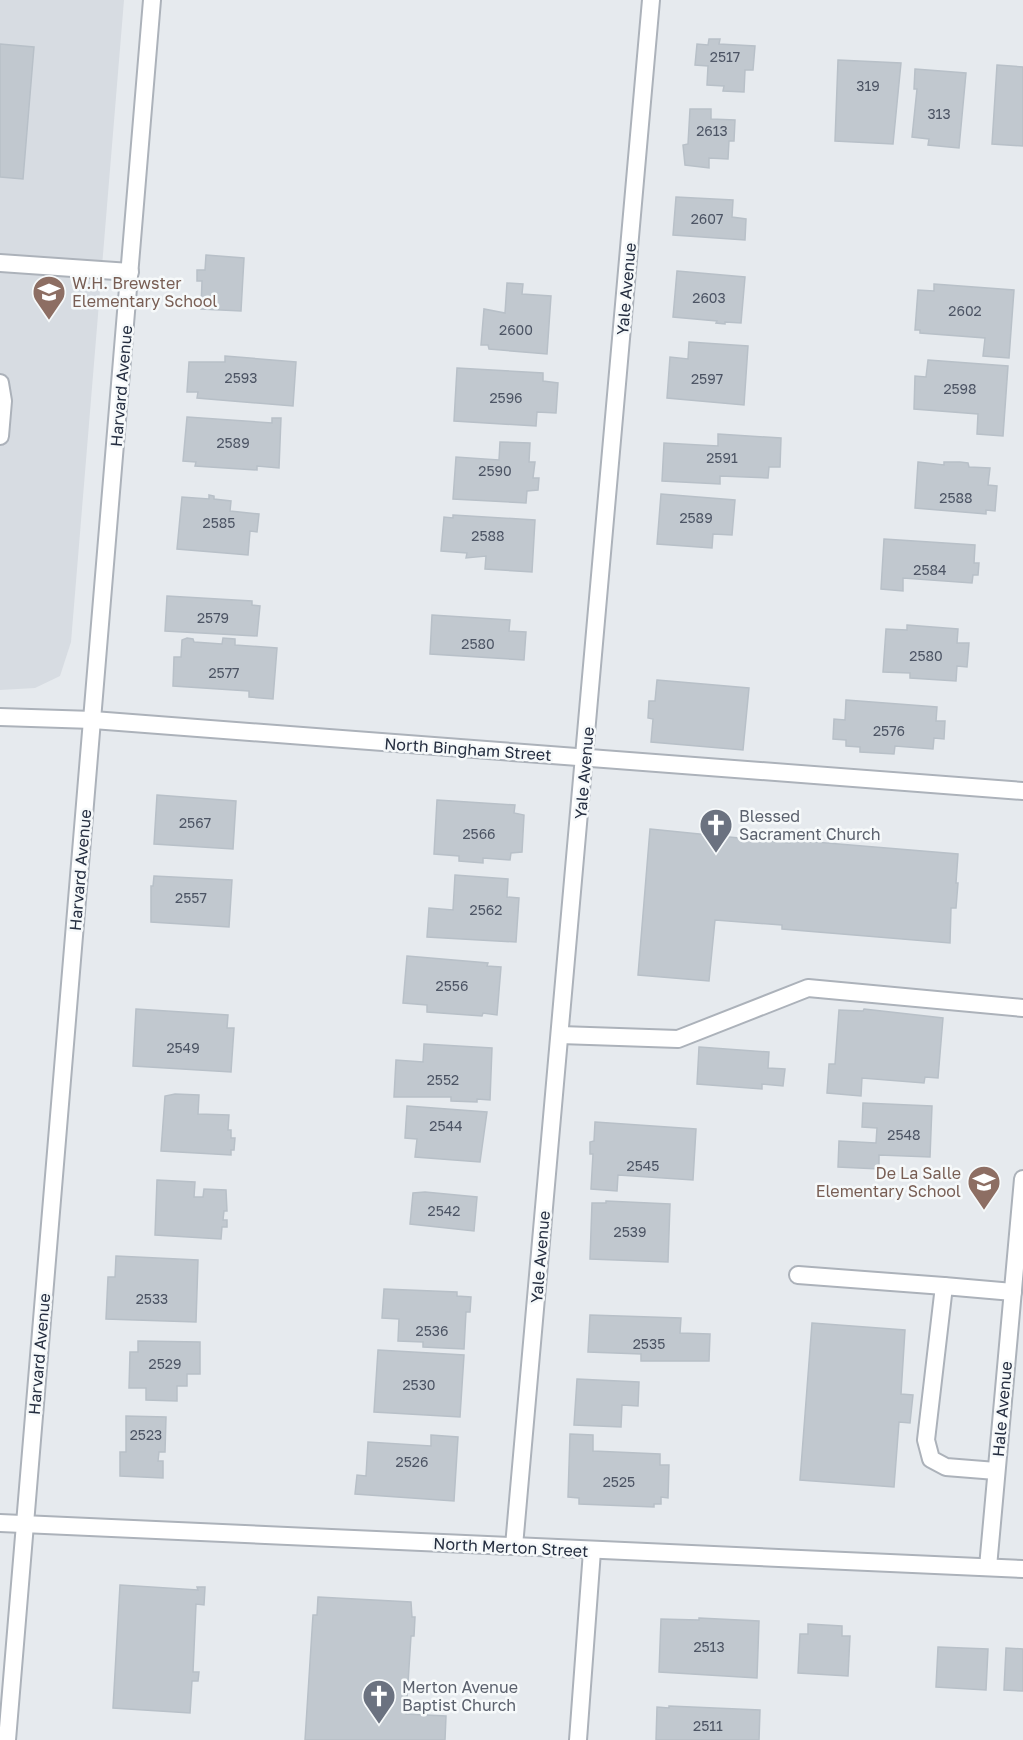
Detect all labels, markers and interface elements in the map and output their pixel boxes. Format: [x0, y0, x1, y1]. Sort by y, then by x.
house number: 2517 [710, 48, 740, 65]
house number: 319 [856, 77, 880, 94]
house number: 313 [927, 105, 951, 122]
house number: 2613 [696, 122, 728, 139]
house number: 2607 [691, 210, 723, 227]
street label: Yale Avenue [612, 242, 640, 336]
place label: W.H. Brewster Elementary School [72, 273, 217, 311]
school or university icon: W.H. Brewster Elementary School [31, 274, 67, 321]
house number: 2603 [692, 289, 726, 306]
house number: 2602 [948, 302, 982, 319]
house number: 2600 [499, 321, 533, 338]
street label: Harvard Avenue [106, 324, 136, 448]
house number: 2593 [225, 369, 257, 386]
house number: 2597 [691, 370, 723, 387]
house number: 2598 [943, 380, 977, 397]
house number: 2596 [489, 389, 523, 406]
house number: 2589 [216, 434, 250, 451]
house number: 2591 [706, 449, 738, 466]
house number: 2590 [478, 462, 512, 479]
house number: 2588 [939, 489, 973, 506]
house number: 2589 [679, 509, 713, 526]
house number: 2585 [203, 514, 235, 531]
house number: 2588 [471, 527, 505, 544]
house number: 2584 [913, 561, 947, 578]
house number: 2579 [197, 609, 229, 626]
house number: 2580 [461, 635, 495, 652]
house number: 2580 [909, 647, 943, 664]
house number: 2577 [208, 664, 240, 681]
house number: 2576 [873, 722, 905, 739]
street label: Yale Avenue [570, 726, 598, 820]
street label: North Bingham Street [384, 733, 552, 765]
place label: Blessed Sacrament Church [739, 806, 881, 844]
church icon: Blessed Sacrament Church [698, 807, 734, 854]
street label: Harvard Avenue [65, 808, 95, 932]
house number: 2567 [179, 814, 211, 831]
house number: 2566 [462, 825, 496, 842]
house number: 2557 [175, 889, 207, 906]
house number: 2562 [470, 901, 502, 918]
house number: 2556 [436, 977, 468, 994]
house number: 2549 [166, 1039, 200, 1056]
house number: 2552 [427, 1071, 459, 1088]
house number: 2544 [429, 1117, 463, 1134]
house number: 2548 [887, 1126, 921, 1143]
house number: 2545 [627, 1157, 659, 1174]
place label: De La Salle Elementary School [816, 1163, 961, 1201]
school or university icon: De La Salle Elementary School [966, 1164, 1002, 1211]
house number: 2542 [428, 1202, 460, 1219]
street label: Yale Avenue [526, 1210, 554, 1304]
house number: 2539 [614, 1223, 646, 1240]
house number: 2533 [136, 1290, 168, 1307]
street label: Harvard Avenue [24, 1292, 54, 1416]
house number: 2536 [416, 1322, 448, 1339]
house number: 2535 [633, 1335, 665, 1352]
house number: 2529 [149, 1355, 181, 1372]
street label: Hale Avenue [988, 1360, 1016, 1458]
house number: 2530 [402, 1376, 436, 1393]
house number: 2523 [130, 1426, 162, 1443]
house number: 2526 [396, 1453, 428, 1470]
house number: 2525 [603, 1473, 635, 1490]
street label: North Merton Street [433, 1533, 589, 1561]
house number: 2513 [693, 1638, 725, 1655]
place label: Merton Avenue Baptist Church [402, 1677, 518, 1715]
church icon: Merton Avenue Baptist Church [361, 1678, 397, 1725]
house number: 2511 [693, 1717, 723, 1734]

